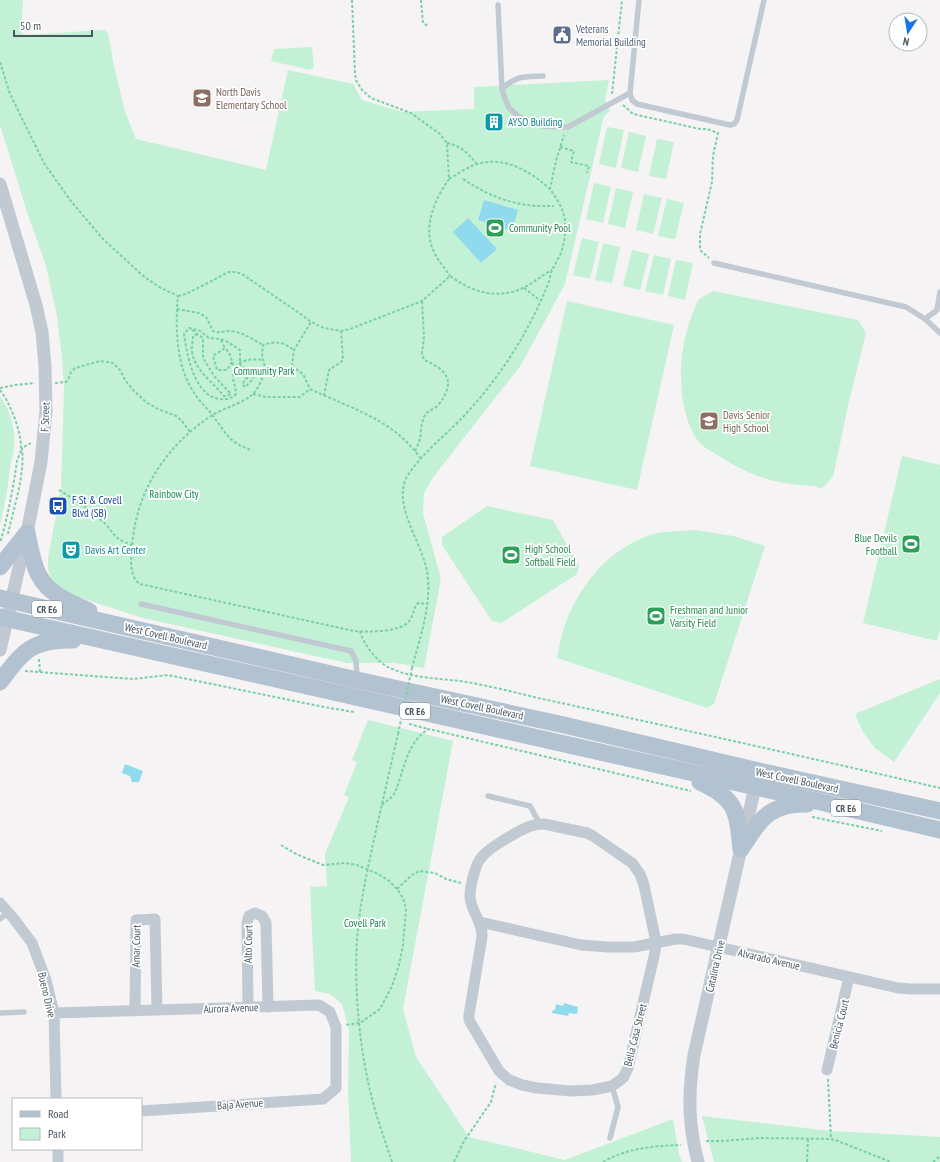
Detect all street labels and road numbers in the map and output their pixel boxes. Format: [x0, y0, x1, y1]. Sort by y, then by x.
street label: F Street [37, 402, 53, 432]
road number: CR E6 [32, 601, 62, 617]
street label: West Covell Boulevard [123, 620, 209, 652]
street label: West Covell Boulevard [439, 691, 525, 723]
road number: CR E6 [400, 703, 430, 719]
street label: West Covell Boulevard [754, 764, 840, 796]
road number: CR E6 [831, 800, 861, 816]
street label: Amar Court [129, 925, 143, 967]
street label: Alto Court [241, 925, 255, 963]
street label: Catalina Drive [702, 938, 728, 994]
street label: Alvarado Avenue [737, 945, 802, 973]
street label: Bueno Drive [35, 971, 59, 1020]
street label: Benicia Court [826, 998, 852, 1050]
street label: Aurora Avenue [203, 1000, 259, 1016]
street label: Bella Casa Street [620, 1002, 650, 1068]
street label: Baja Avenue [216, 1095, 264, 1113]

